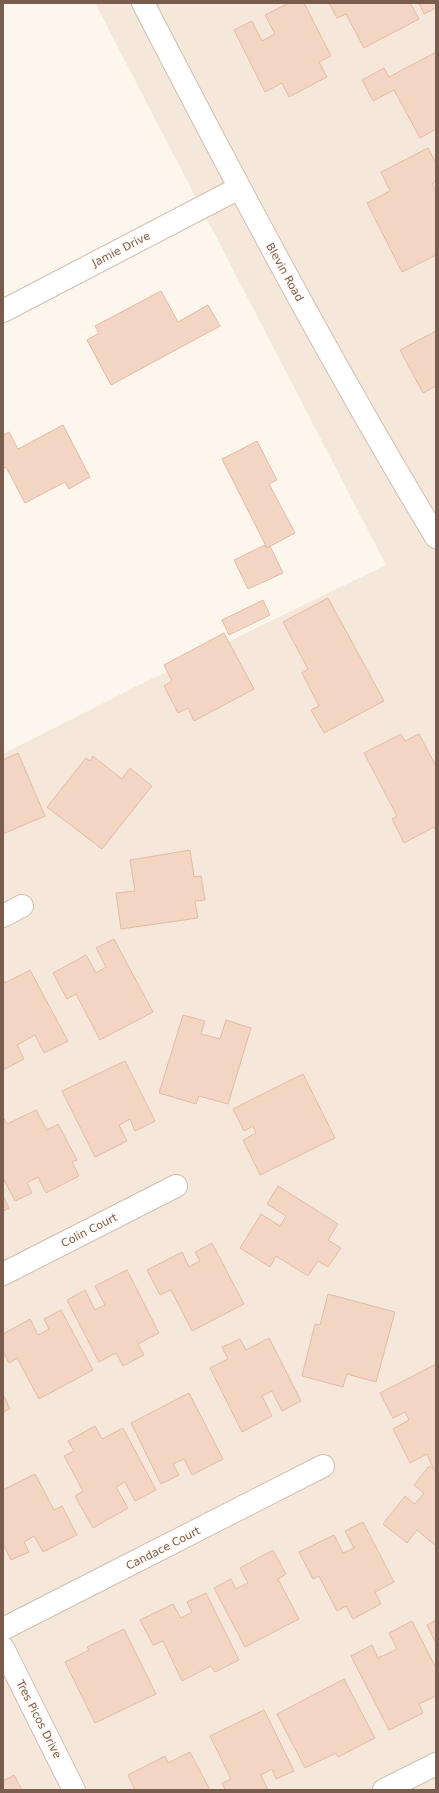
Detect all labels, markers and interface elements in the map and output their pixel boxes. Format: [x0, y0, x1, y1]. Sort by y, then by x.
street label: Jamie Drive [89, 229, 153, 270]
street label: Blevin Road [263, 241, 306, 304]
street label: Colin Court [59, 1210, 120, 1250]
street label: Candace Court [124, 1524, 203, 1573]
street label: Tres Picos Drive [13, 1677, 64, 1761]

